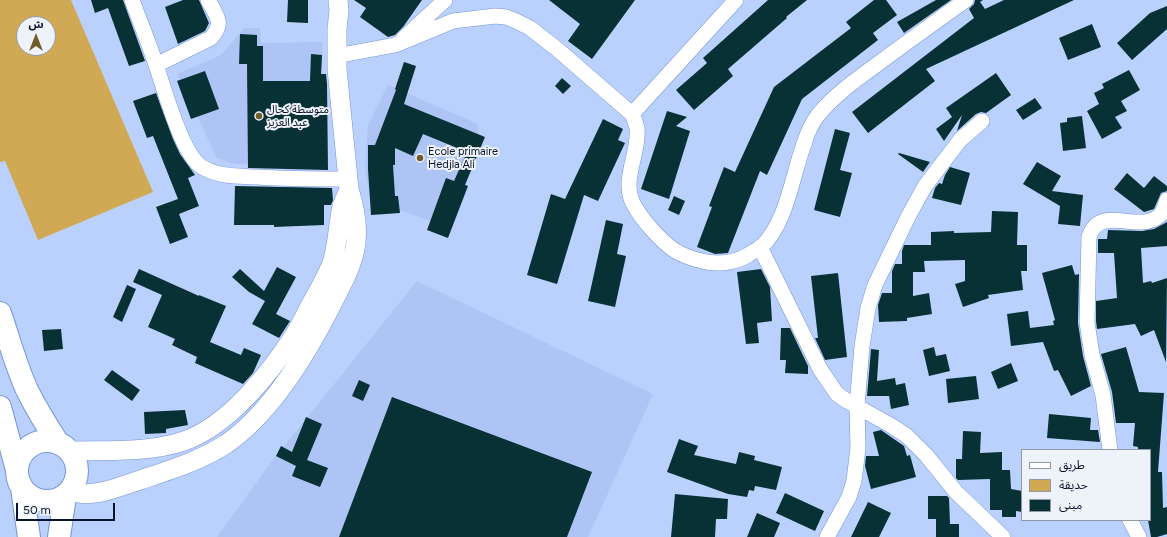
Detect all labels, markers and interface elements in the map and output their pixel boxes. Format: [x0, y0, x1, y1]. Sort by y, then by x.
north arrow [16, 16, 56, 56]
text: ش [28, 18, 44, 31]
place label: متوسطة كحال عبد العزيز [267, 103, 329, 129]
marker: متوسطة كحال عبد العزيز [254, 111, 264, 121]
place label: Ecole primaire Hedjla Ali [428, 145, 498, 171]
marker: Ecole primaire Hedjla Ali [415, 153, 425, 163]
legend [1021, 449, 1151, 521]
text: طريق [1059, 458, 1085, 472]
text: حديقة [1059, 478, 1088, 492]
scale bar [18, 495, 117, 521]
text: مبنى [1059, 498, 1082, 512]
text: 50 m [23, 503, 51, 517]

